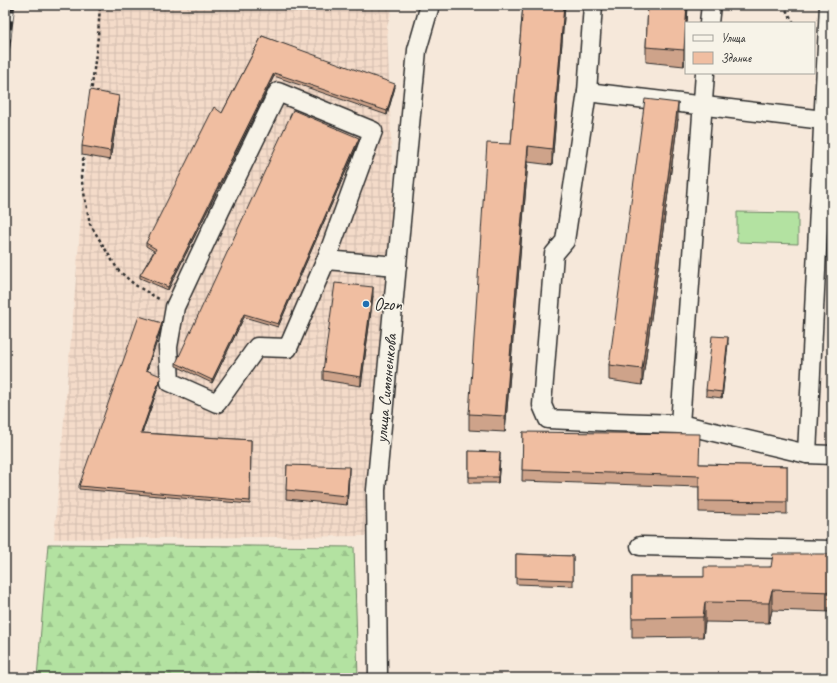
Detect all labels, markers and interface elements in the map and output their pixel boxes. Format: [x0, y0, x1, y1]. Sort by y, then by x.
legend [685, 22, 815, 74]
text: Улица [721, 30, 746, 46]
text: Здание [721, 50, 752, 66]
place label: Ozon [374, 294, 402, 315]
marker: Ozon [361, 299, 371, 309]
street label: улица Симоненкова [370, 332, 402, 445]

